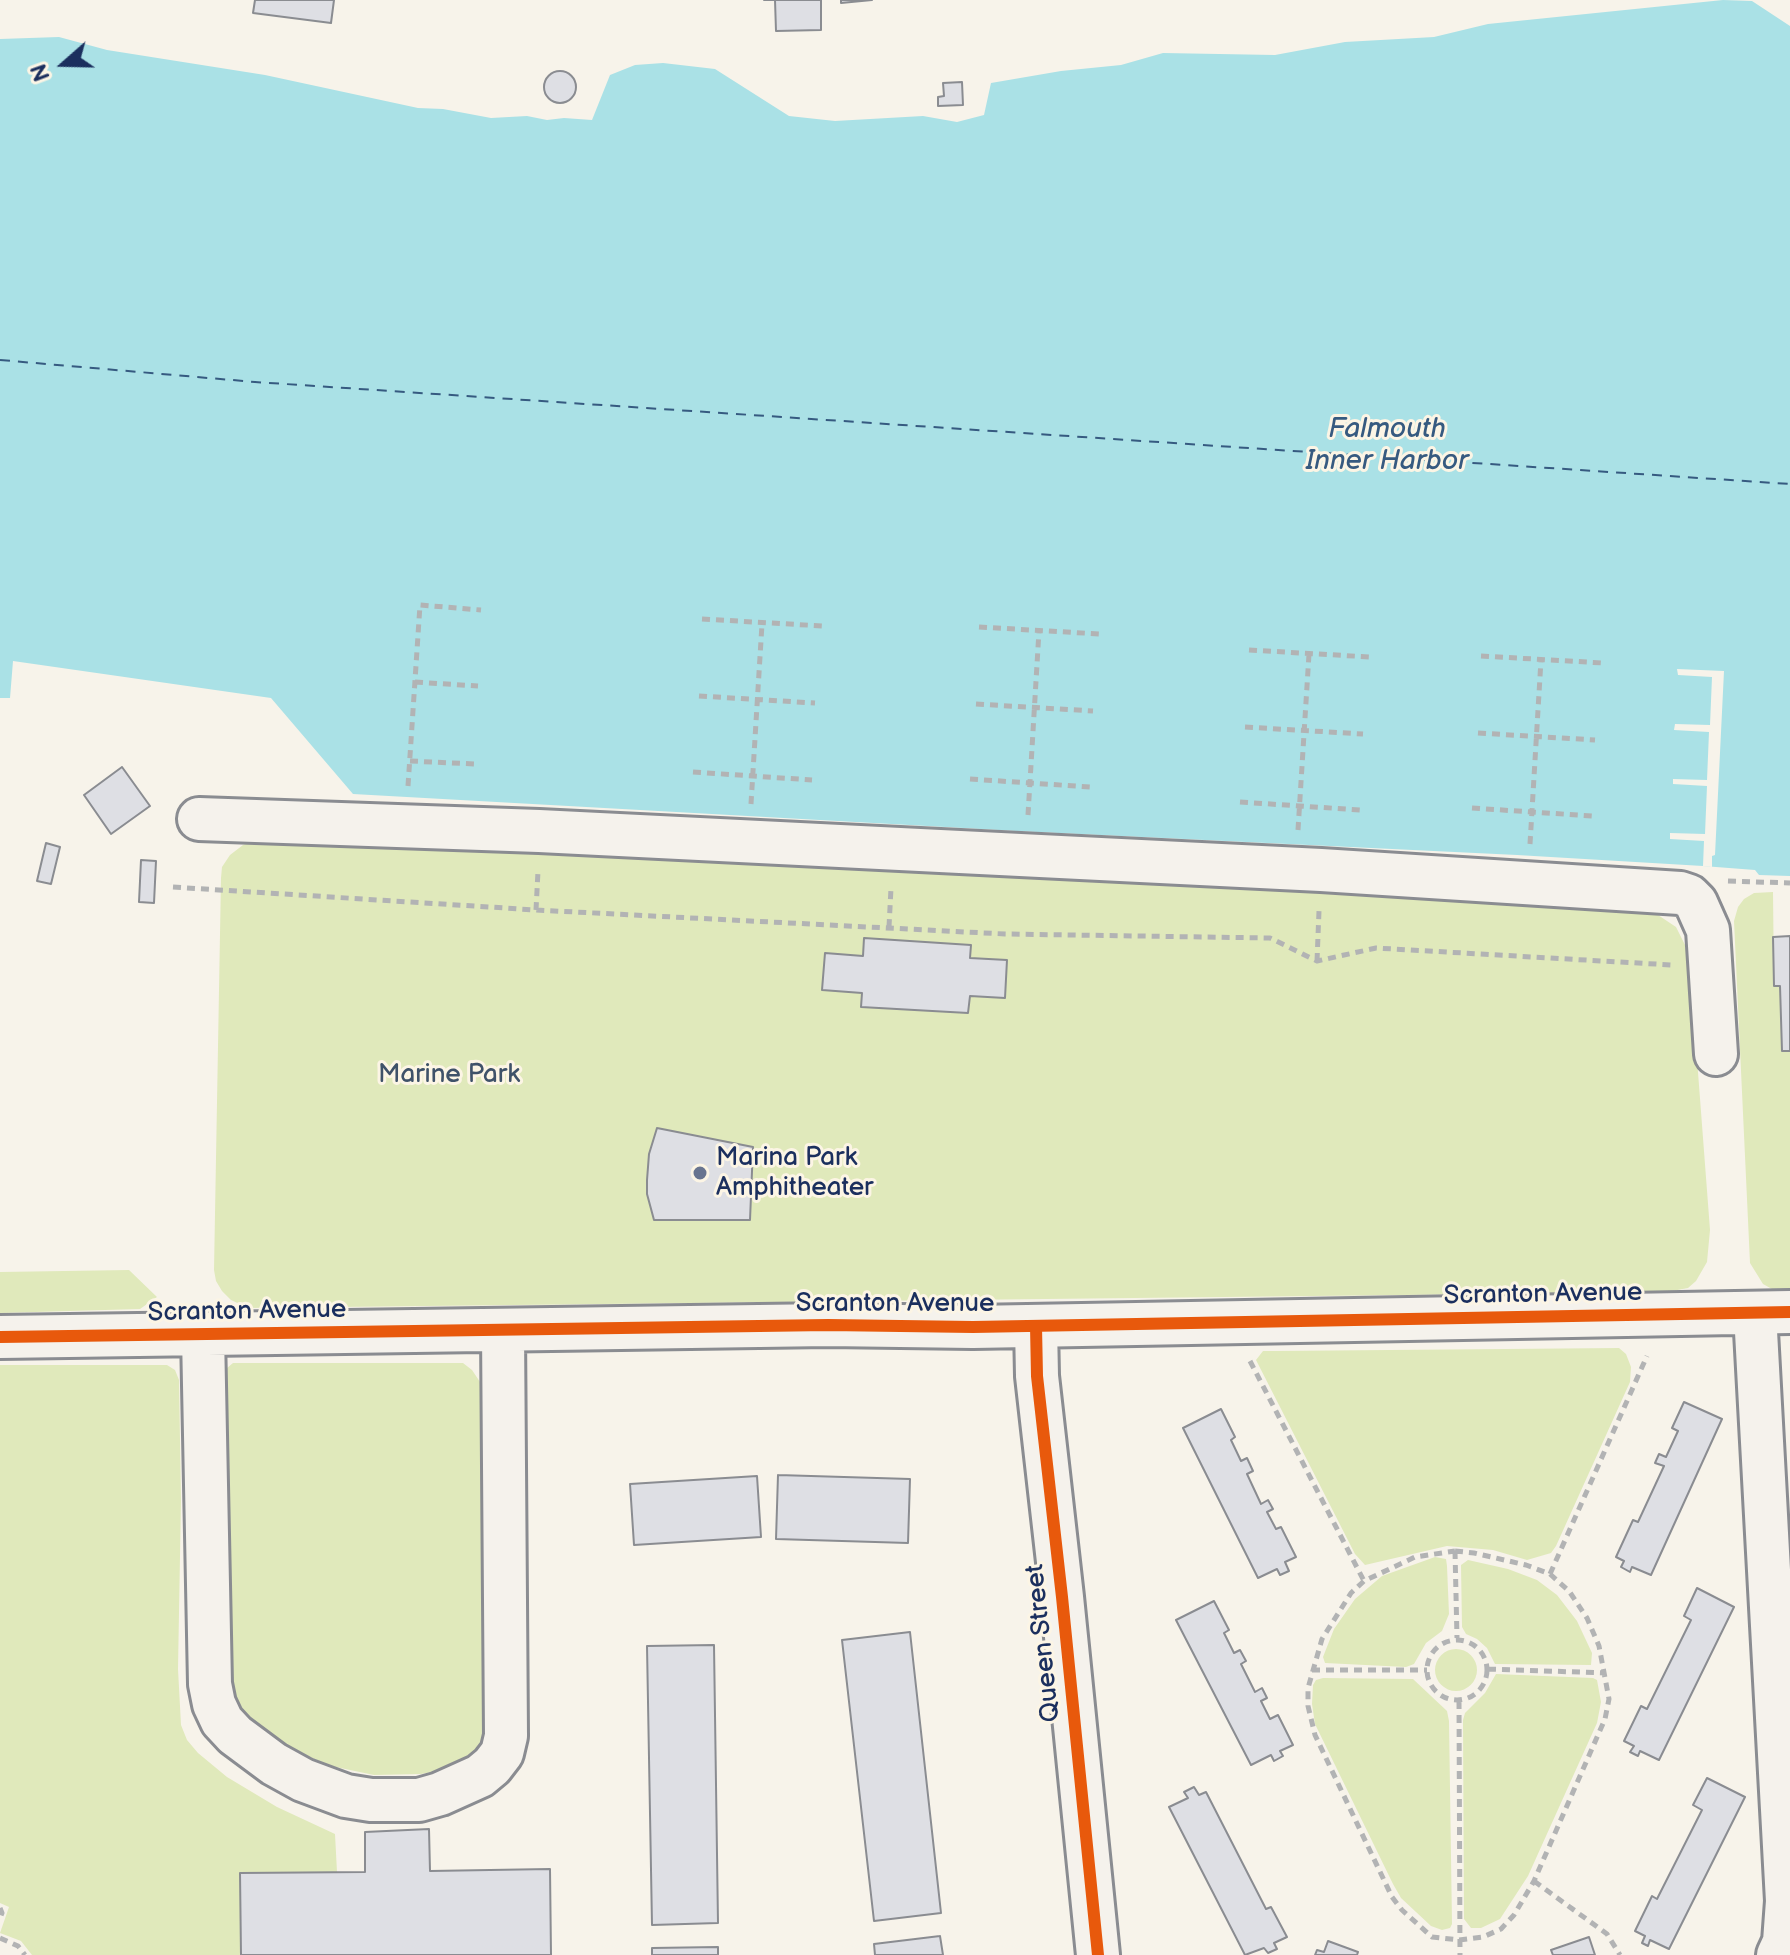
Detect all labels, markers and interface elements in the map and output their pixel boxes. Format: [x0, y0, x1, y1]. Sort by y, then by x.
north arrow [24, 24, 104, 104]
text: N [25, 60, 56, 85]
water label: Falmouth Inner Harbor [1306, 413, 1468, 479]
park label: Marine Park [378, 1059, 520, 1091]
place label: Marina Park Amphitheater [716, 1142, 873, 1204]
marker: Marina Park Amphitheater [691, 1164, 709, 1182]
street label: Scranton Avenue [1443, 1278, 1643, 1312]
street label: Scranton Avenue [796, 1288, 994, 1320]
street label: Scranton Avenue [147, 1295, 347, 1329]
street label: Queen Street [1020, 1562, 1068, 1724]

